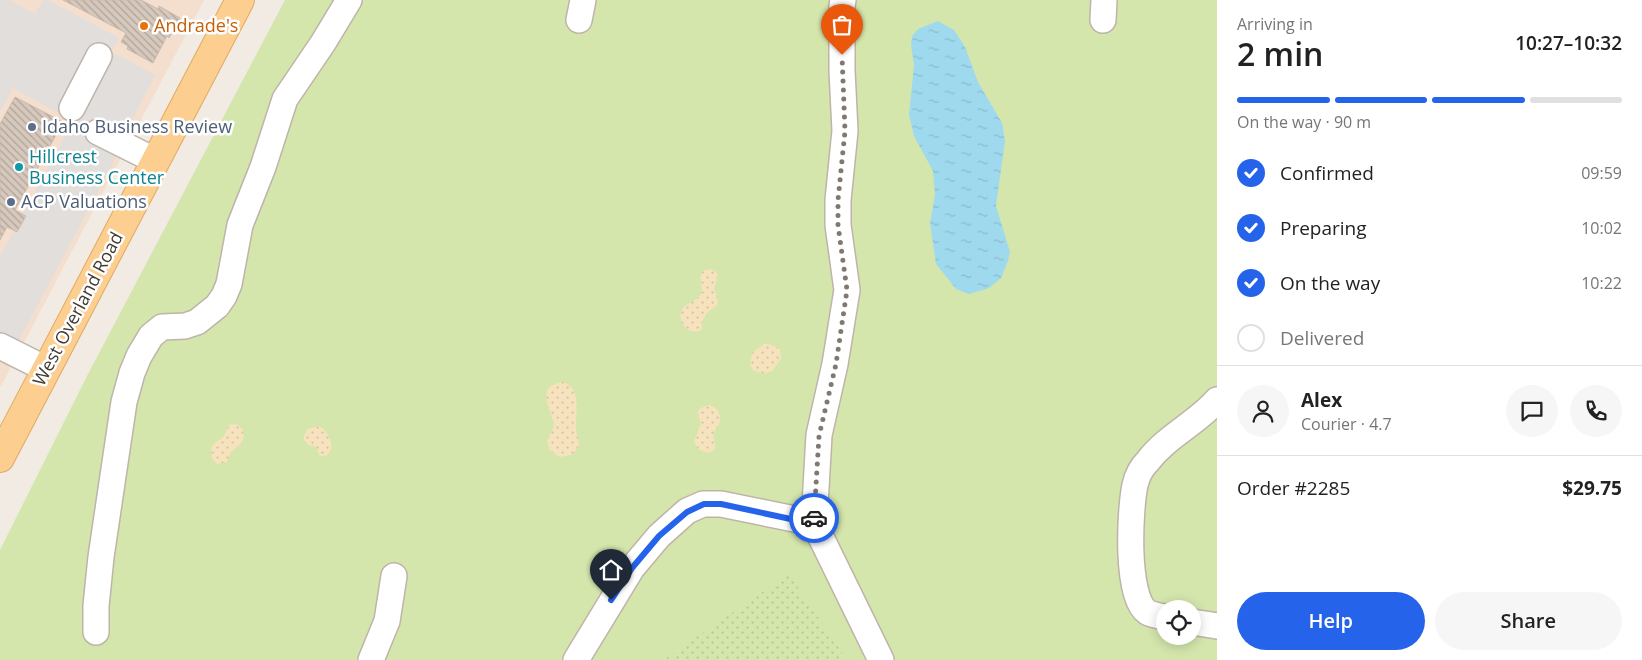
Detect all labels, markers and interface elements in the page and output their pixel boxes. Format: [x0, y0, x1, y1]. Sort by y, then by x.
pin [821, 4, 863, 55]
icon: bag [828, 11, 856, 39]
place label: Andrade's [154, 13, 238, 37]
text: Arriving in [1237, 13, 1313, 35]
marker: Andrade's [138, 20, 150, 32]
text: 10:27–10:32 [1515, 30, 1622, 56]
text: 2 min [1237, 32, 1323, 75]
text: On the way · 90 m [1237, 111, 1371, 133]
place label: Idaho Business Review [42, 114, 232, 138]
marker: Idaho Business Review [26, 121, 38, 133]
place label: Hillcrest Business Center [29, 144, 165, 189]
icon: check [1237, 159, 1265, 187]
text: Confirmed [1280, 160, 1374, 186]
marker: Hillcrest Business Center [13, 161, 25, 173]
text: 09:59 [1581, 162, 1622, 184]
place label: ACP Valuations [21, 189, 147, 213]
marker: ACP Valuations [5, 196, 17, 208]
icon: check [1237, 214, 1265, 242]
text: Preparing [1280, 215, 1367, 241]
text: 10:02 [1581, 217, 1622, 239]
street label: West Overland Road [26, 227, 128, 390]
icon: check [1237, 269, 1265, 297]
text: On the way [1280, 270, 1380, 296]
text: 10:22 [1581, 272, 1622, 294]
text: Delivered [1280, 325, 1364, 351]
button: person [1237, 385, 1289, 437]
button: chat [1506, 385, 1558, 437]
button: phone [1570, 385, 1622, 437]
text: Alex [1301, 387, 1342, 413]
text: Courier · 4.7 [1301, 413, 1392, 435]
text: Order #2285 [1237, 475, 1350, 501]
text: $29.75 [1562, 475, 1622, 501]
courier [789, 493, 839, 543]
icon: car [800, 504, 828, 532]
pin [590, 549, 632, 600]
icon: home [597, 556, 625, 584]
button: Help [1237, 592, 1425, 650]
button: Share [1435, 592, 1622, 650]
map controls [1156, 600, 1201, 645]
button: locate [1156, 600, 1201, 645]

